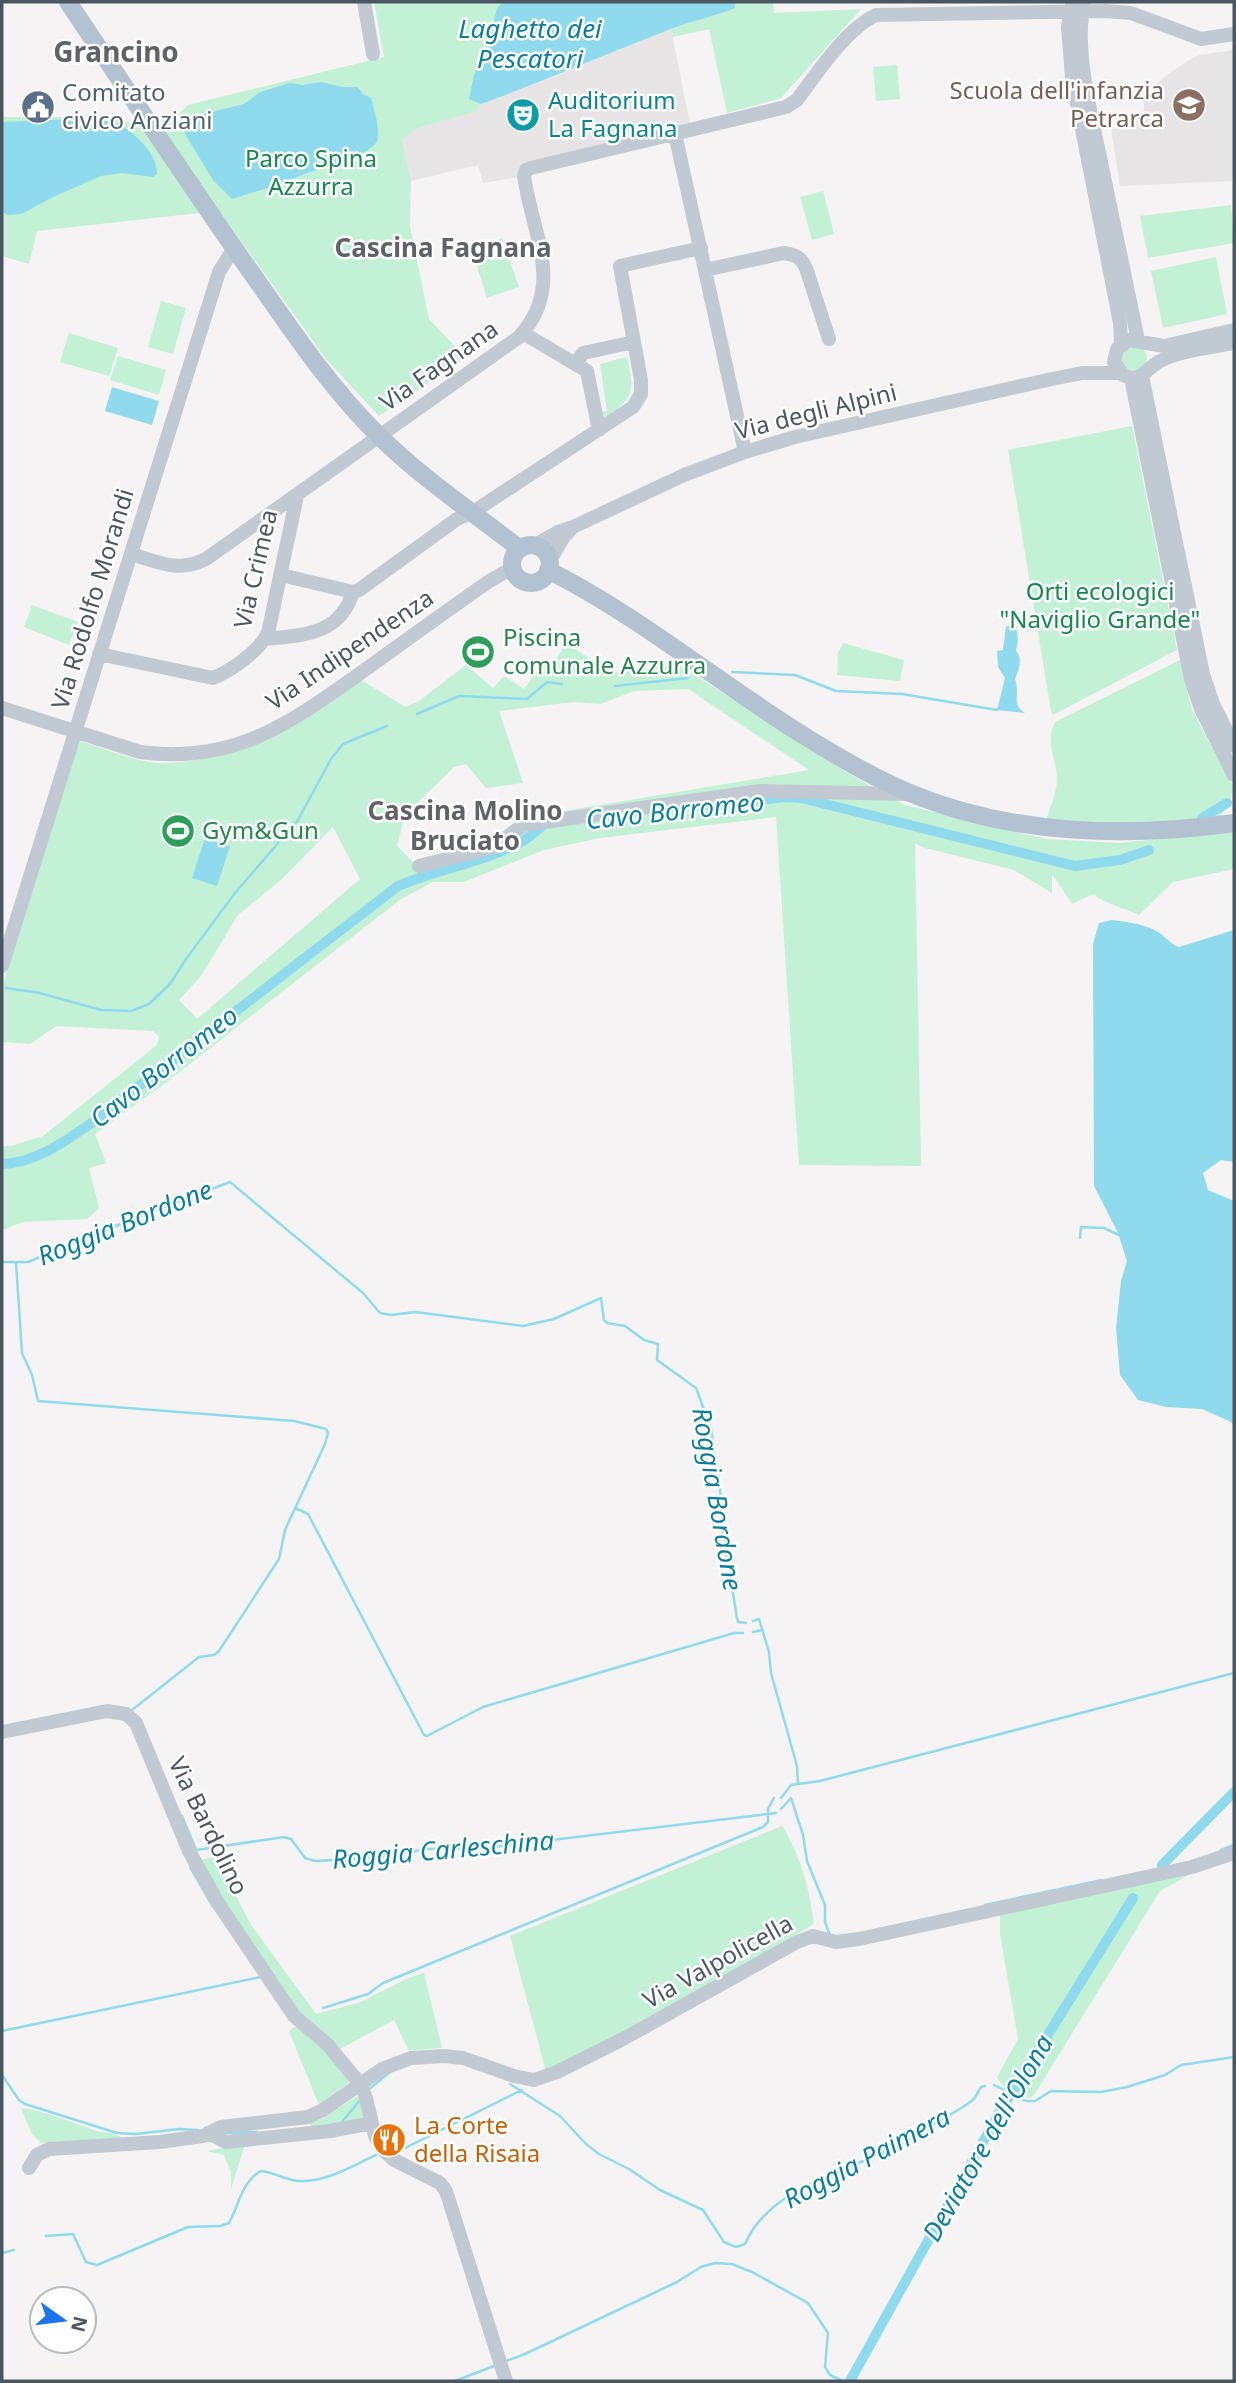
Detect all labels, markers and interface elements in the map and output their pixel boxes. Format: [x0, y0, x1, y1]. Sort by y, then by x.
water label: Laghetto dei Pescatori [458, 10, 603, 76]
district label: Grancino [53, 32, 179, 70]
place label: Scuola dell'infanzia Petrarca [949, 73, 1164, 134]
place label: Comitato civico Anziani [62, 75, 213, 136]
place label: Auditorium La Fagnana [548, 83, 678, 144]
school or university icon: Scuola dell'infanzia Petrarca [1170, 86, 1208, 124]
public building icon: Comitato civico Anziani [19, 88, 57, 126]
theatre icon: Auditorium La Fagnana [504, 96, 542, 134]
park label: Parco Spina Azzurra [245, 141, 377, 202]
district label: Cascina Fagnana [335, 229, 551, 265]
street label: Via Fagnana [372, 312, 504, 418]
street label: Via degli Alpini [731, 375, 900, 447]
street label: Via Rodolfo Morandi [42, 484, 141, 713]
street label: Via Crimea [225, 506, 284, 631]
park label: Orti ecologici "Naviglio Grande" [1000, 574, 1200, 635]
street label: Via Indipendenza [259, 580, 439, 717]
place label: Piscina comunale Azzurra [503, 620, 706, 681]
sports icon: Piscina comunale Azzurra [459, 633, 497, 671]
water label: Cavo Borromeo [584, 783, 766, 837]
district label: Cascina Molino Bruciato [367, 792, 563, 858]
sports icon: Gym&Gun [159, 812, 197, 850]
place label: Gym&Gun [202, 813, 319, 846]
water label: Cavo Borromeo [82, 997, 245, 1135]
water label: Roggia Bordone [32, 1171, 217, 1274]
water label: Roggia Bordone [684, 1404, 752, 1593]
street label: Via Bardolino [162, 1751, 257, 1900]
water label: Roggia Carleschina [330, 1821, 556, 1877]
street label: Via Valpolicella [636, 1906, 798, 2015]
water label: Deviatore dell'Olona [913, 2027, 1061, 2248]
water label: Roggia Paimera [777, 2098, 957, 2216]
place label: La Corte della Risaia [414, 2108, 540, 2169]
restaurant icon: La Corte della Risaia [370, 2121, 408, 2159]
north arrow [28, 2285, 98, 2355]
text: N [65, 2313, 94, 2335]

